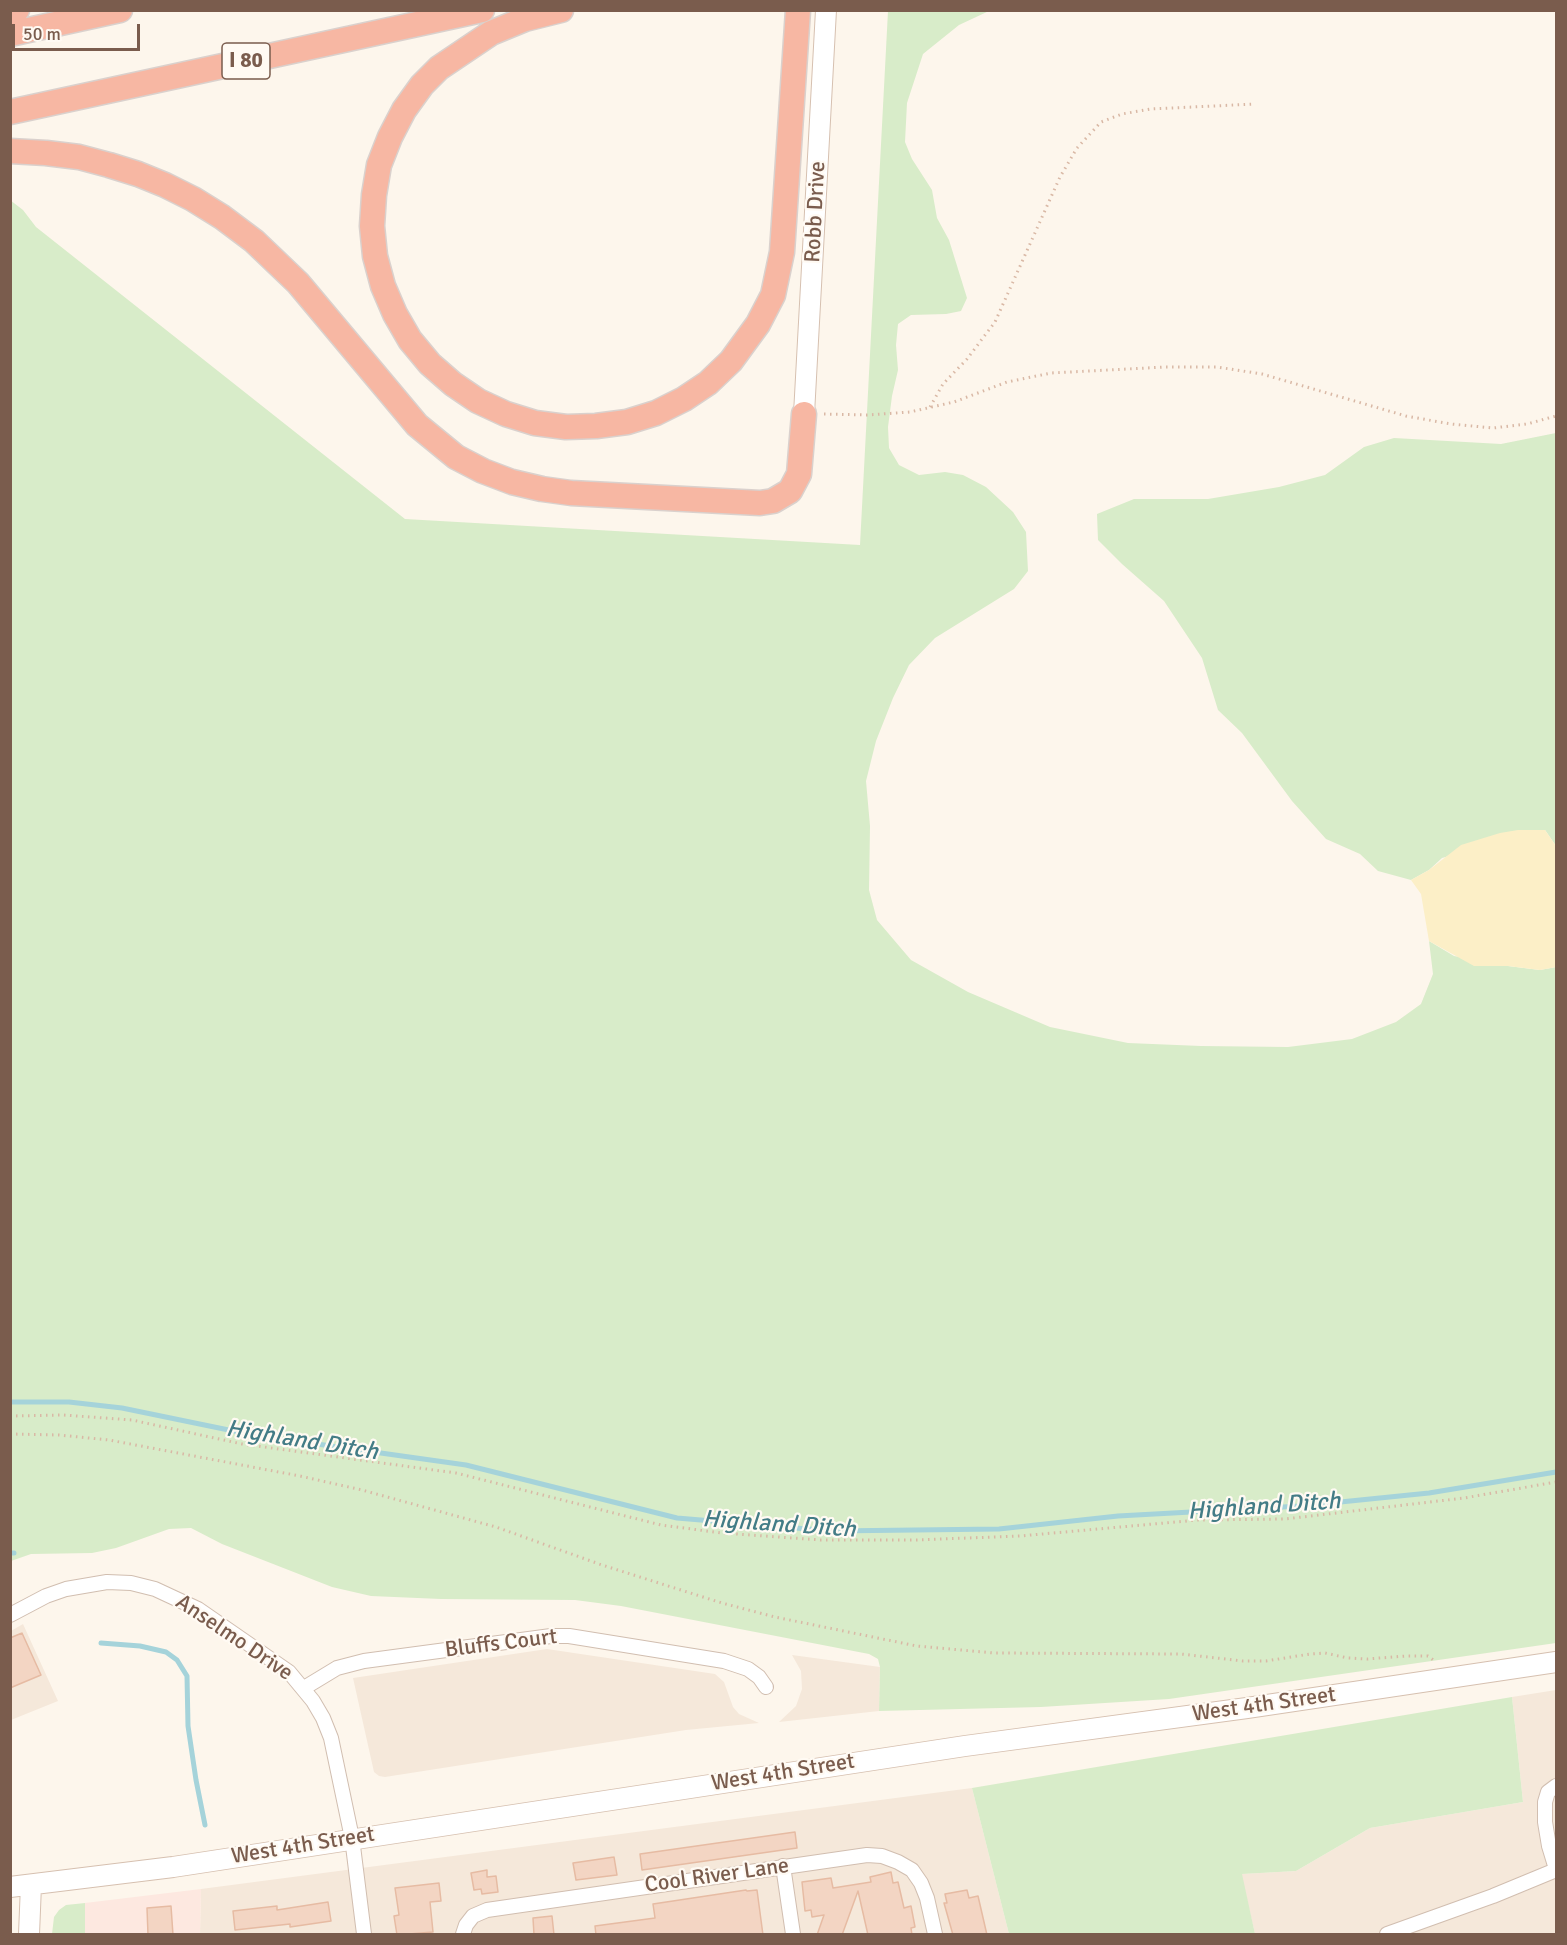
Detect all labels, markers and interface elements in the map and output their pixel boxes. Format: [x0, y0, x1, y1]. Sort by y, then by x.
scale bar [15, 12, 142, 50]
text: 50 m [23, 23, 61, 45]
road number: I 80 [222, 43, 270, 79]
street label: Robb Drive [800, 161, 832, 263]
water label: Highland Ditch [224, 1415, 380, 1467]
water label: Highland Ditch [1187, 1487, 1341, 1527]
water label: Highland Ditch [702, 1505, 856, 1545]
street label: Anselmo Drive [170, 1589, 298, 1687]
street label: Bluffs Court [443, 1624, 559, 1664]
street label: West 4th Street [1191, 1682, 1337, 1728]
street label: West 4th Street [709, 1749, 857, 1797]
street label: West 4th Street [229, 1822, 377, 1870]
street label: Cool River Lane [643, 1853, 791, 1899]

